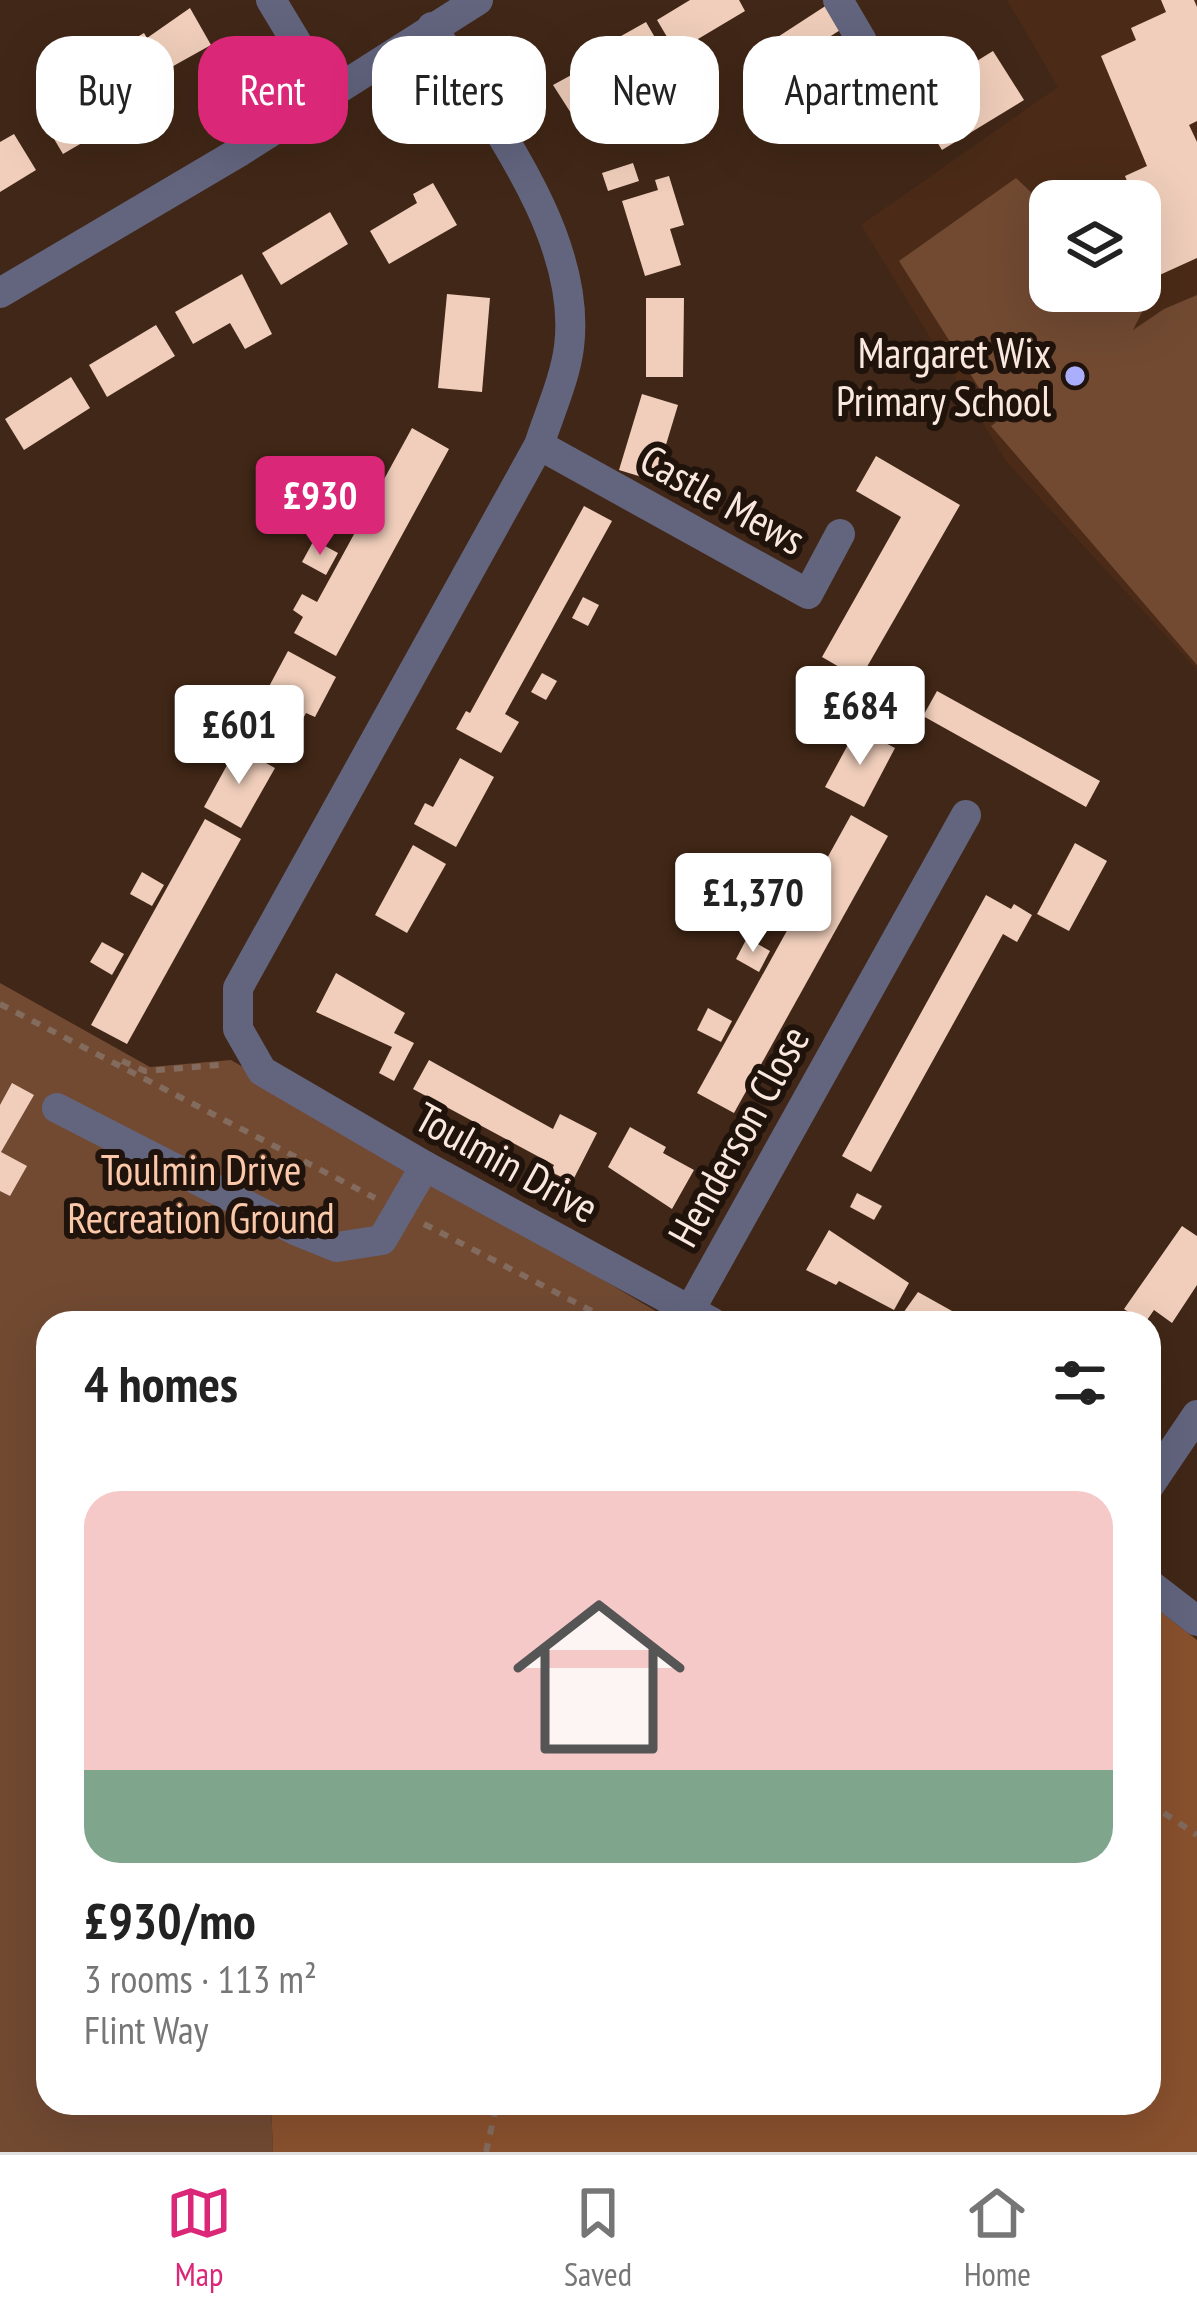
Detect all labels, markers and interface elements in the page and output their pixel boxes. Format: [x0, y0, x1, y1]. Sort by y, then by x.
chip: Buy [36, 36, 174, 144]
chip: Rent [198, 36, 348, 144]
chip: Filters [372, 36, 546, 144]
chip: New [570, 36, 719, 144]
chip: Apartment [743, 36, 980, 144]
map controls [1029, 180, 1161, 312]
button: layers [1029, 180, 1161, 312]
place label: Margaret Wix Primary School [836, 325, 1051, 428]
marker: Margaret Wix Primary School [1062, 363, 1088, 389]
street label: Castle Mews [631, 431, 815, 567]
pin: £930 [249, 456, 391, 558]
text: £930 [283, 469, 357, 520]
pin: £684 [789, 666, 931, 768]
text: £684 [823, 679, 897, 730]
pin: £601 [168, 685, 310, 787]
text: £601 [202, 698, 276, 749]
pin: £1,370 [655, 853, 851, 955]
text: £1,370 [702, 866, 804, 917]
street label: Henderson Close [655, 1016, 821, 1256]
street label: Toulmin Drive [406, 1089, 608, 1235]
park label: Toulmin Drive Recreation Ground [67, 1142, 335, 1245]
text: 4 homes [84, 1350, 238, 1416]
icon: filters [1047, 1350, 1113, 1416]
icon: home [491, 1569, 707, 1785]
text: £930/mo [84, 1887, 256, 1953]
text: 3 rooms · 113 m² [84, 1953, 317, 2004]
text: Flint Way [84, 2004, 208, 2055]
tab: Map [166, 2180, 232, 2295]
tab: Saved [564, 2180, 632, 2295]
tab: Home [964, 2180, 1031, 2295]

